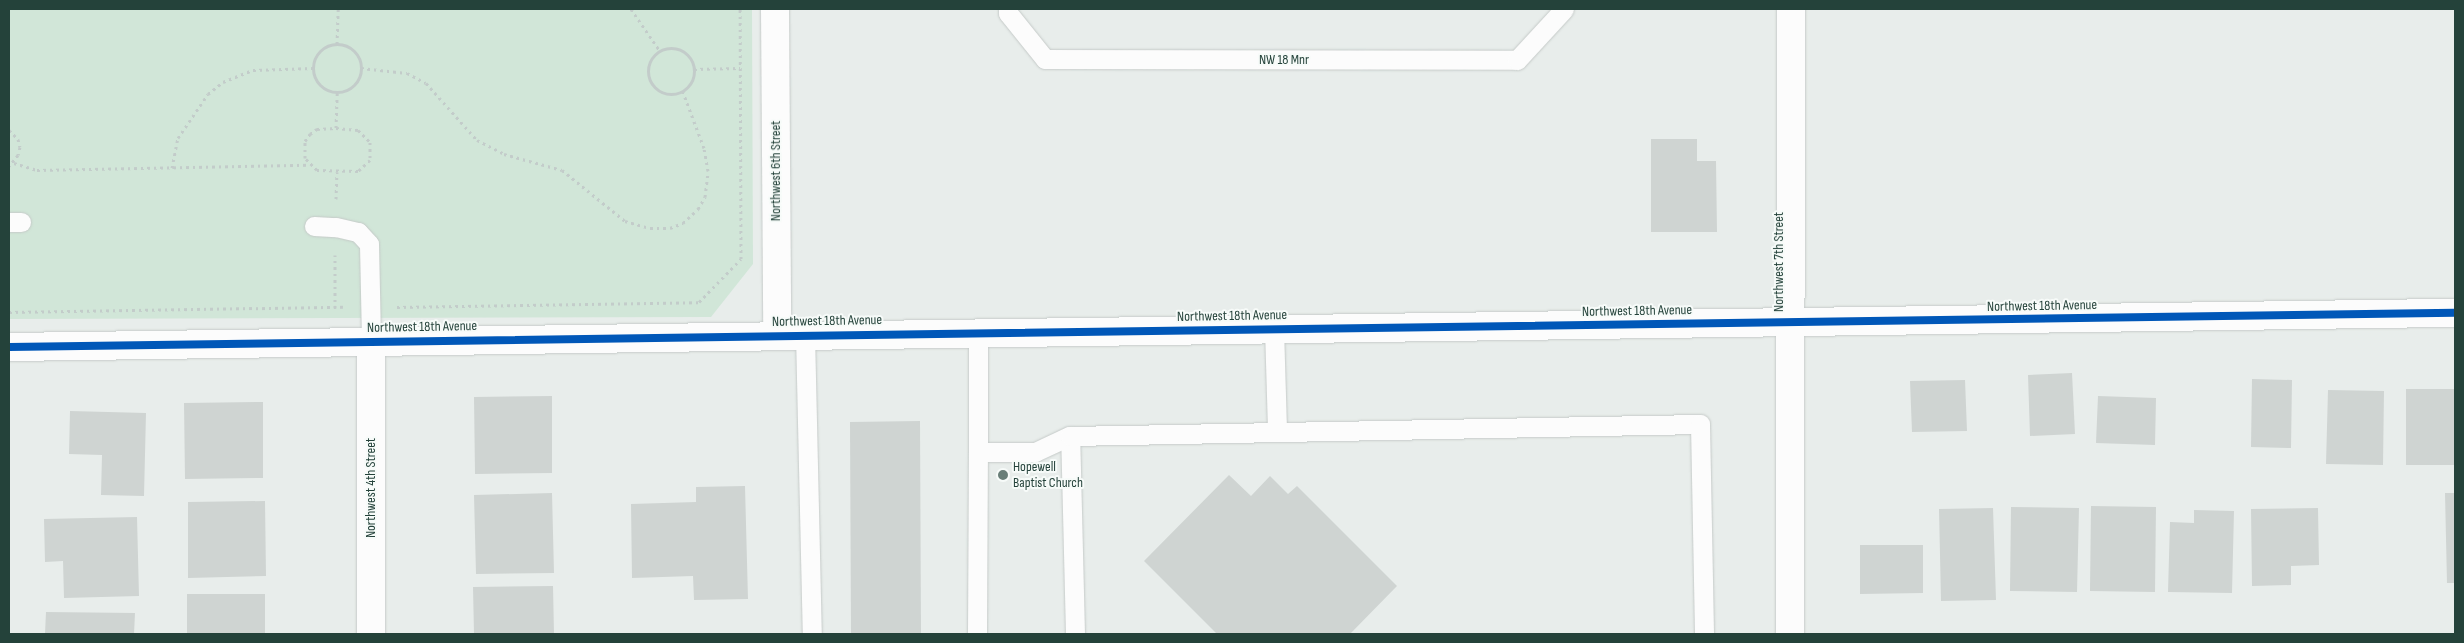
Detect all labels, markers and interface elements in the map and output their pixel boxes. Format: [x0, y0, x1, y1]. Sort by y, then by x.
street label: NW 18 Mnr [1259, 52, 1309, 68]
street label: Northwest 6th Street [768, 121, 784, 221]
street label: Northwest 7th Street [1771, 212, 1787, 312]
street label: Northwest 18th Avenue [1987, 297, 2097, 315]
street label: Northwest 18th Avenue [1582, 302, 1692, 320]
street label: Northwest 18th Avenue [1177, 307, 1287, 325]
street label: Northwest 18th Avenue [772, 312, 882, 330]
street label: Northwest 18th Avenue [367, 318, 477, 336]
street label: Northwest 4th Street [363, 438, 379, 538]
place label: Hopewell Baptist Church [1013, 459, 1083, 492]
marker: Hopewell Baptist Church [997, 469, 1009, 481]

